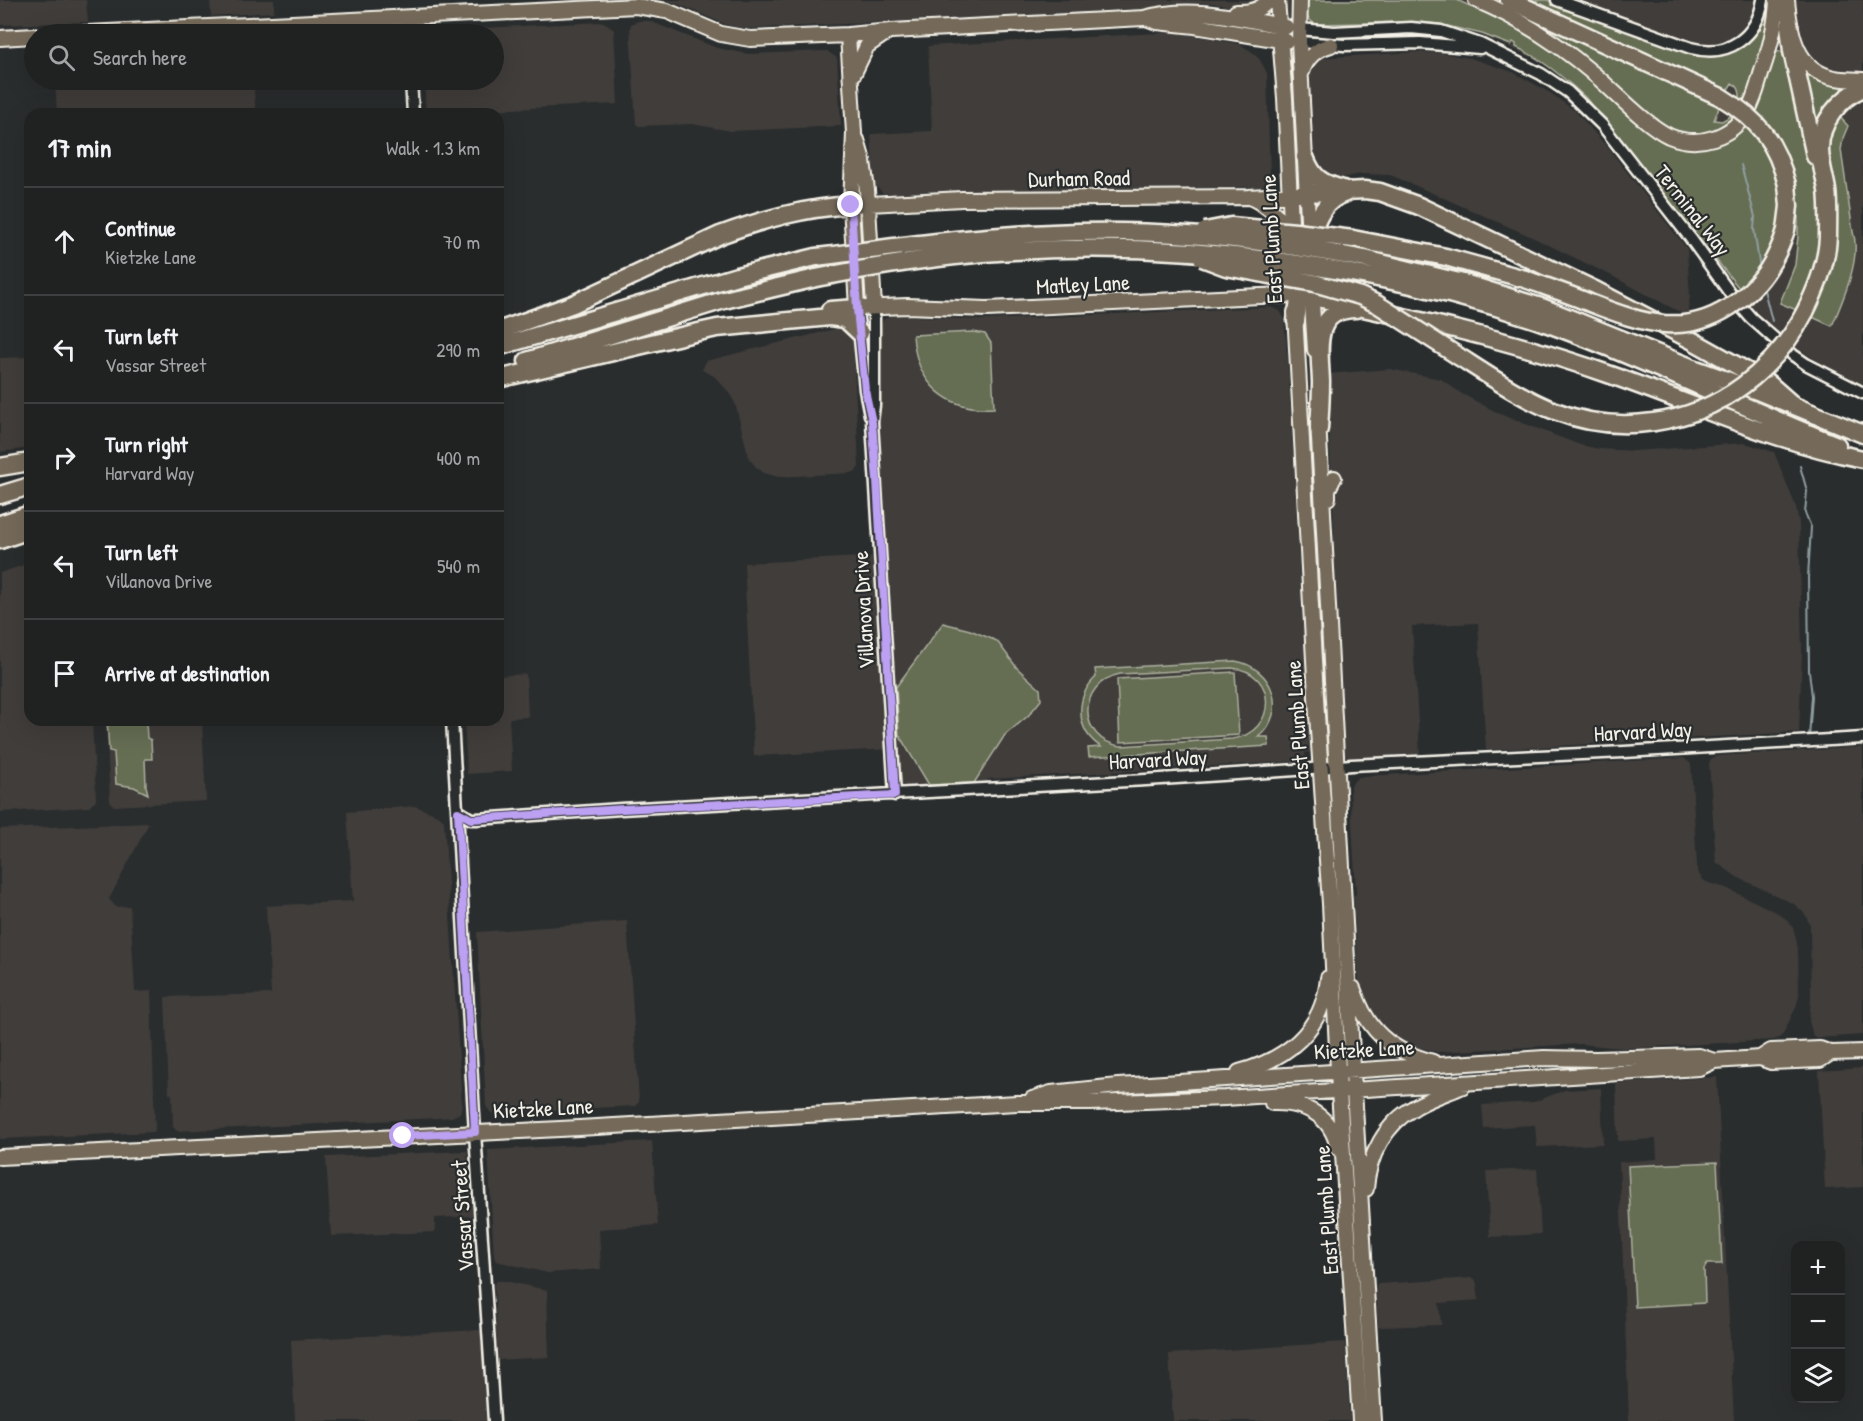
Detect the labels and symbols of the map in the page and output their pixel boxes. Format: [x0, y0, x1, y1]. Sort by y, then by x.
street label: Terminal Way [1648, 158, 1738, 262]
street label: Durham Road [1028, 162, 1131, 194]
street label: East Plumb Lane [1253, 173, 1289, 304]
route end [837, 191, 863, 217]
street label: Matley Lane [1035, 267, 1131, 301]
street label: Villanova Drive [845, 550, 881, 670]
street label: East Plumb Lane [1278, 659, 1316, 791]
street label: Harvard Way [1593, 713, 1693, 749]
street label: Harvard Way [1108, 741, 1208, 777]
street label: Kietzke Lane [1313, 1031, 1415, 1067]
street label: Kietzke Lane [492, 1090, 594, 1126]
route start [389, 1122, 415, 1148]
street label: East Plumb Lane [1307, 1144, 1345, 1276]
street label: Vassar Street [443, 1159, 481, 1273]

